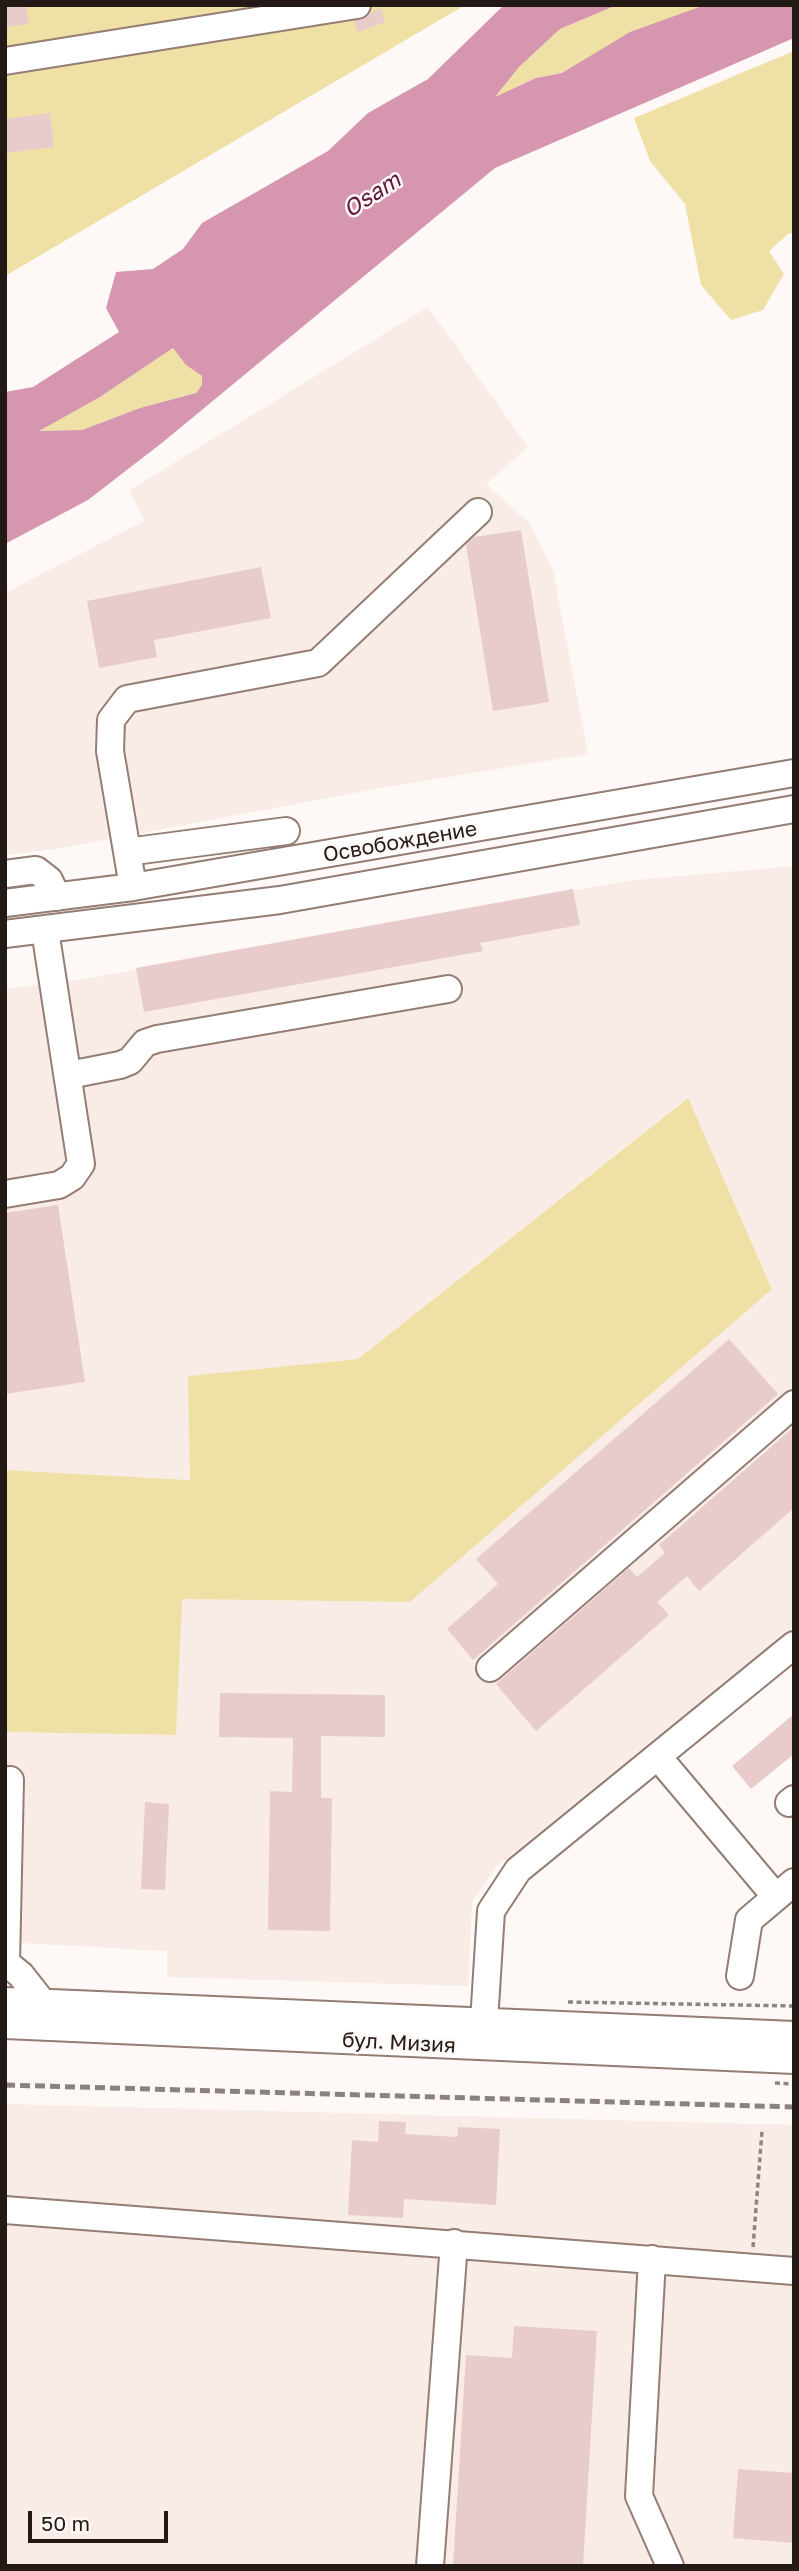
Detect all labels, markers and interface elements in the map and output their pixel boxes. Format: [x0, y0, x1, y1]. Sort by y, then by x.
water label: Osam [338, 166, 406, 224]
street label: Освобождение [321, 816, 479, 868]
street label: бул. Мизия [341, 2027, 457, 2059]
scale bar [32, 2498, 172, 2542]
text: 50 m [41, 2510, 90, 2536]

